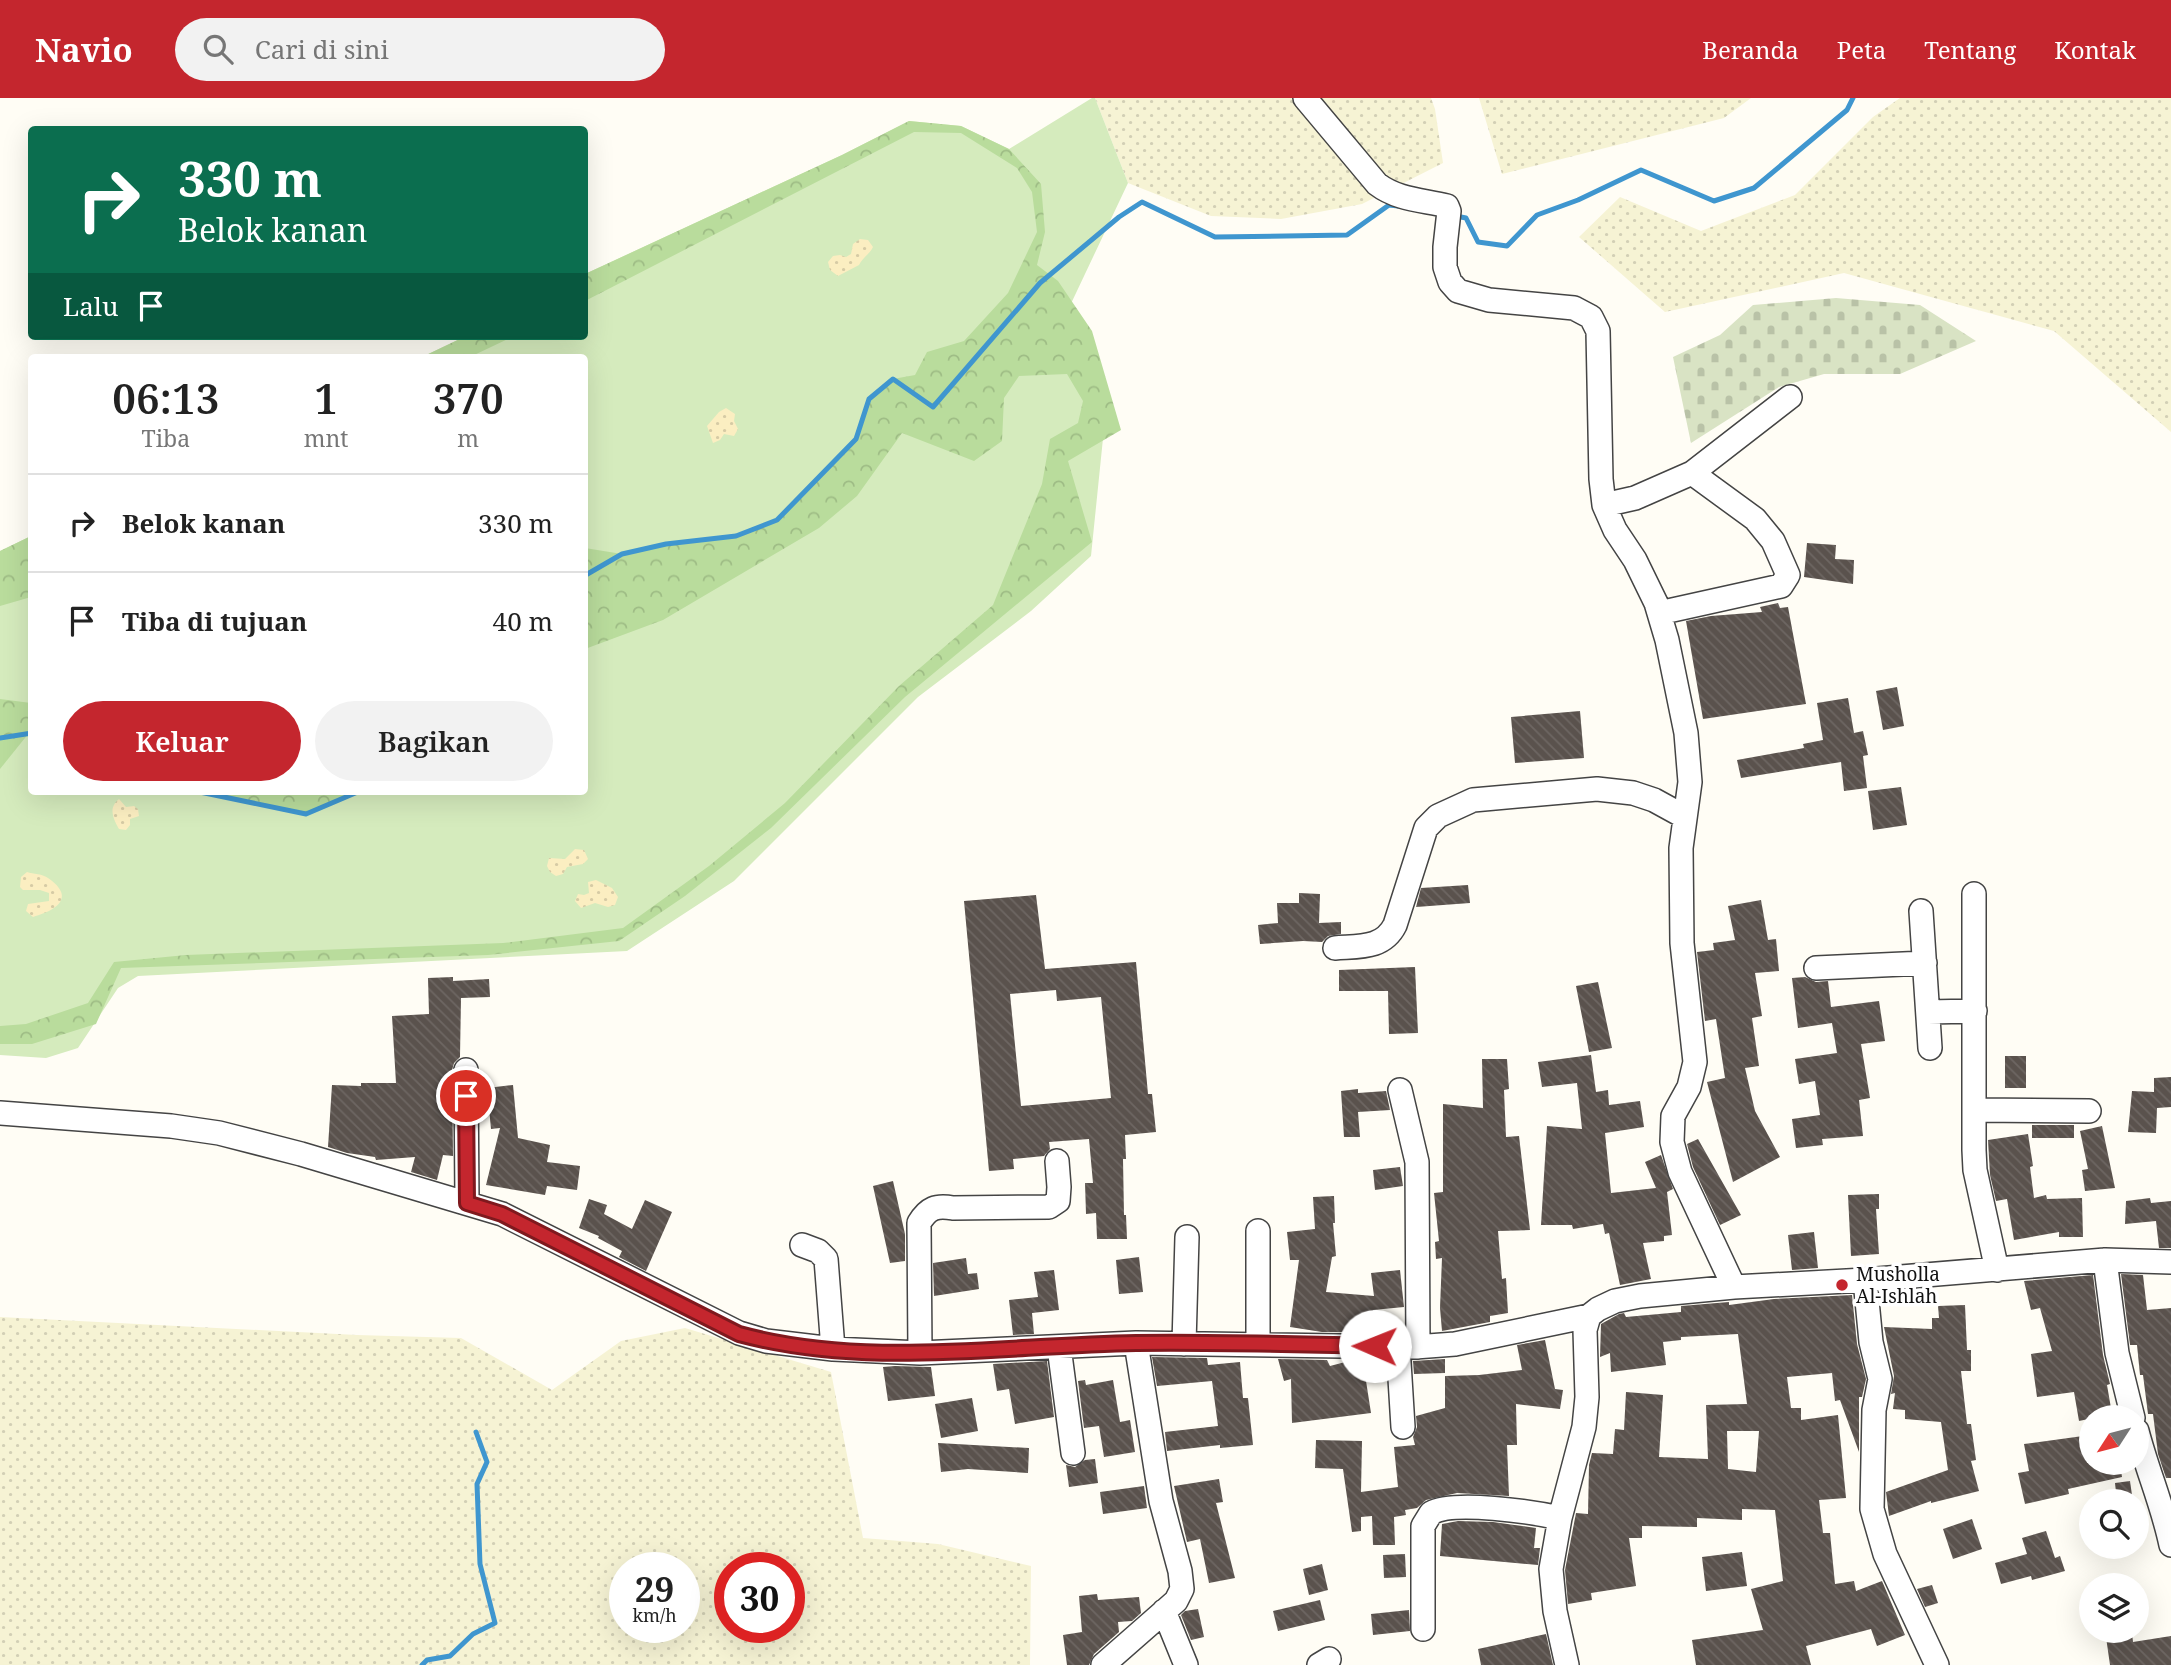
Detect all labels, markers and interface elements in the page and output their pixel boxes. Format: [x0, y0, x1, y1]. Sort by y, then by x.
search box [175, 18, 665, 81]
text: Navio [35, 27, 133, 72]
icon: search [199, 30, 237, 68]
text: Cari di sini [255, 31, 389, 67]
text: Beranda [1702, 33, 1799, 66]
text: Peta [1837, 33, 1886, 66]
text: Tentang [1924, 33, 2016, 66]
text: Kontak [2054, 33, 2136, 66]
text: 330 m [178, 145, 322, 211]
icon: right [63, 154, 154, 245]
text: Belok kanan [178, 208, 368, 251]
icon: arrive [132, 287, 170, 325]
text: Lalu [63, 288, 118, 324]
text: 06:13 [112, 369, 219, 426]
text: 1 [314, 369, 338, 426]
text: 370 [433, 369, 504, 426]
text: Tiba [142, 422, 190, 454]
text: mnt [304, 422, 348, 454]
text: m [457, 422, 479, 454]
icon: right [63, 504, 101, 542]
text: Belok kanan [122, 505, 285, 541]
text: 330 m [478, 505, 553, 541]
icon: arrive [63, 602, 101, 640]
text: Tiba di tujuan [122, 603, 307, 639]
text: 40 m [493, 603, 553, 639]
button: Keluar [63, 701, 301, 781]
button: Bagikan [315, 701, 553, 781]
pin [436, 1066, 496, 1126]
icon: arrive [447, 1077, 485, 1115]
place label: Musholla Al-Ishlah [1856, 1261, 1940, 1309]
marker: Musholla Al-Ishlah [1834, 1277, 1850, 1293]
position arrow [1338, 1309, 1412, 1383]
north arrow [2079, 1405, 2149, 1475]
map controls [2079, 1405, 2149, 1643]
button: search [2079, 1489, 2149, 1559]
speed limit sign: 30 [714, 1552, 805, 1643]
text: 29 [635, 1565, 674, 1612]
button: layers [2079, 1573, 2149, 1643]
text: km/h [632, 1603, 677, 1627]

